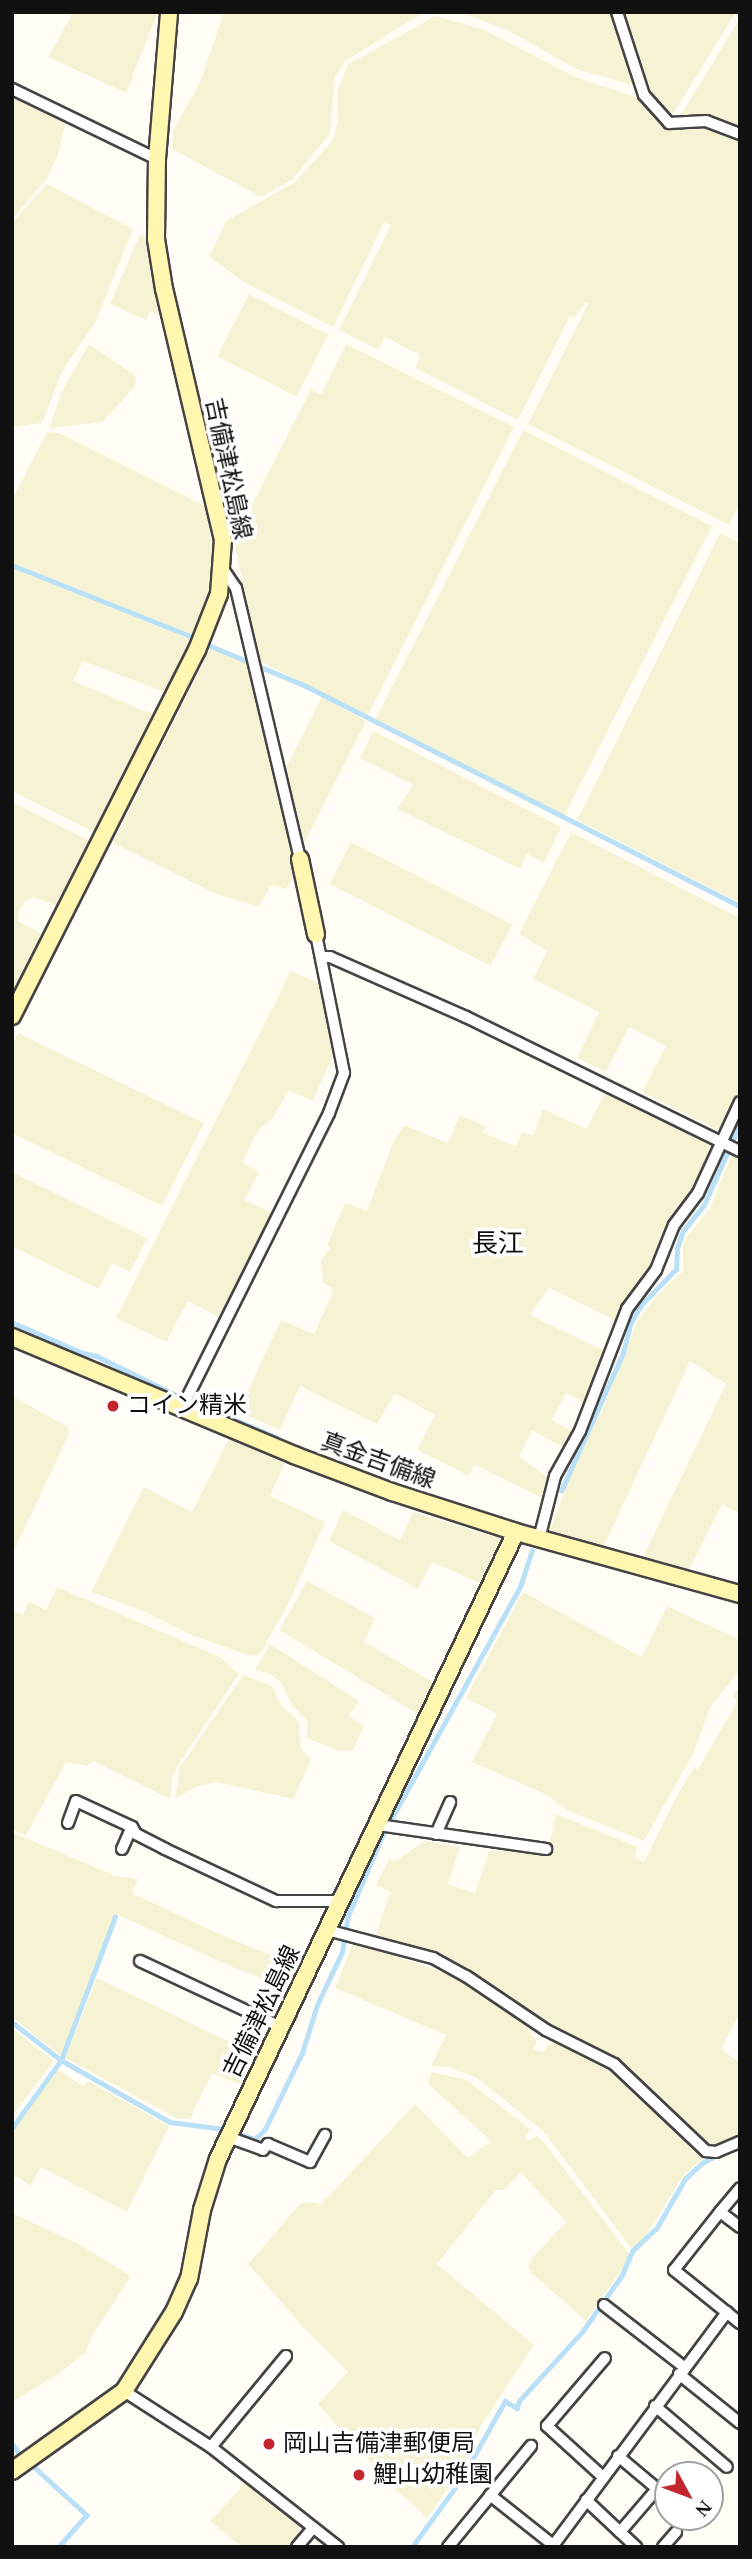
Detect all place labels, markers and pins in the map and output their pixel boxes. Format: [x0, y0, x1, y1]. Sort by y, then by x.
place label: コイン精米 [127, 1392, 247, 1420]
marker: コイン精米 [105, 1398, 121, 1414]
place label: 岡山吉備津郵便局 [283, 2430, 475, 2458]
marker: 岡山吉備津郵便局 [261, 2436, 277, 2452]
place label: 鯉山幼稚園 [373, 2461, 493, 2489]
marker: 鯉山幼稚園 [351, 2467, 367, 2483]

